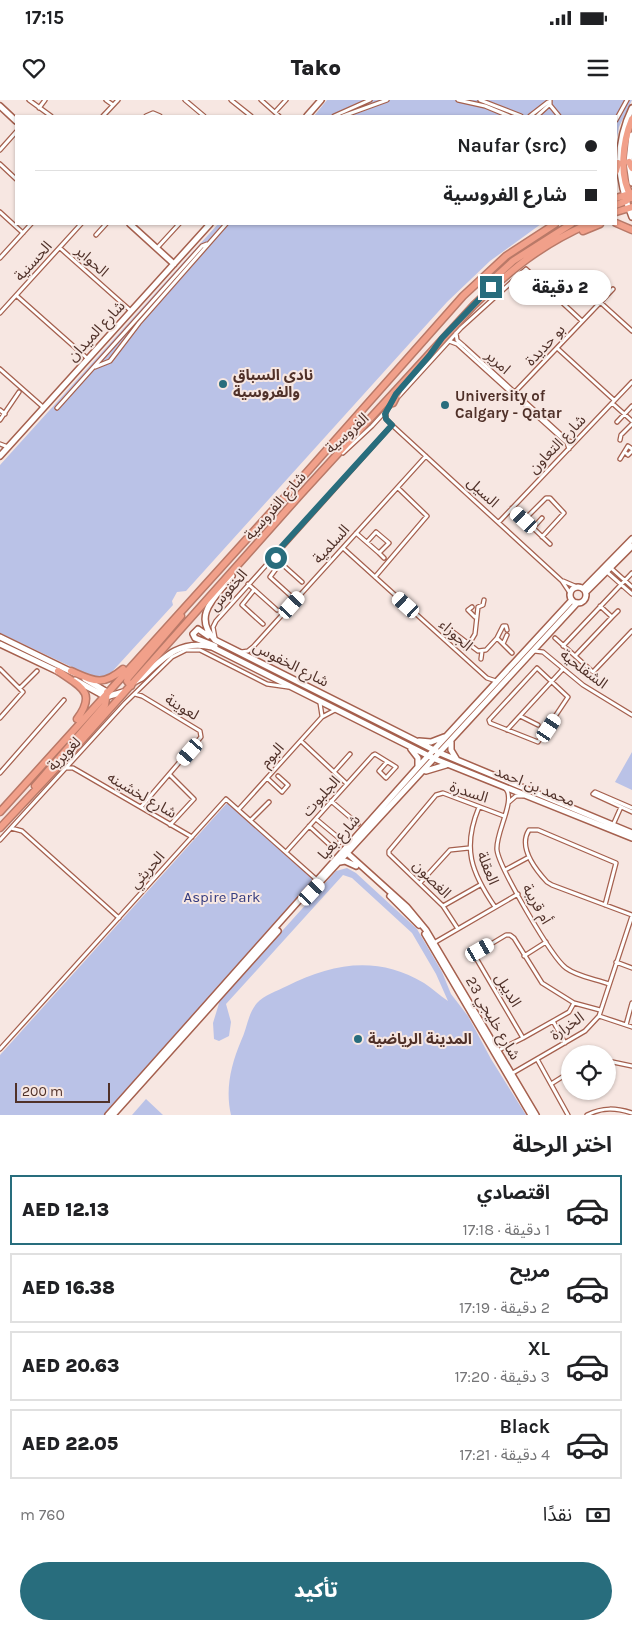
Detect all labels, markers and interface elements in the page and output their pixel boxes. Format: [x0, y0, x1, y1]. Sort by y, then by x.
text: 17:15 [25, 7, 64, 29]
icon: heart [20, 54, 48, 82]
icon: menu [584, 54, 612, 82]
text: Tako [291, 55, 341, 81]
text: Naufar (src) [457, 135, 567, 157]
text: شارع الفروسية [443, 184, 567, 206]
street label: الحسنية [10, 237, 56, 285]
street label: الحواير [71, 241, 112, 280]
callout: 2 دقيقة [508, 270, 611, 304]
route end [480, 276, 502, 298]
text: 2 دقيقة [532, 278, 588, 297]
street label: شارع الميدان [63, 297, 131, 367]
street label: بو حديدة [521, 321, 569, 369]
street label: امرير [481, 345, 514, 378]
place label: نادي السباق والفروسية [233, 366, 313, 401]
marker: نادي السباق والفروسية [217, 378, 229, 390]
place label: University of Calgary - Qatar [455, 387, 562, 422]
marker: University of Calgary - Qatar [439, 399, 451, 411]
street label: الفروسية [322, 409, 372, 457]
street label: شارع التعاون [524, 411, 592, 479]
street label: شارع الفروسية [240, 468, 312, 546]
street label: السيل [463, 473, 503, 511]
car [507, 504, 540, 536]
street label: السلمية [309, 521, 353, 567]
route start [265, 547, 287, 569]
street label: الخفوس [205, 565, 251, 615]
car [276, 589, 307, 621]
car [389, 589, 422, 621]
street label: الجوزاء [435, 615, 477, 655]
street label: شارع الخفوس [249, 637, 332, 694]
street label: الشفلحية [557, 645, 611, 693]
street label: لعوينة [162, 690, 202, 724]
car [534, 711, 563, 745]
street label: لغويرية [43, 733, 85, 775]
car [174, 736, 205, 768]
street label: البوم [256, 739, 289, 772]
street label: محمد بن احمد [492, 762, 578, 810]
street label: شارع لخشينه [103, 768, 180, 825]
street label: الجلبوت [298, 772, 344, 820]
street label: السدرة [448, 777, 490, 807]
street label: شارع بعيا [314, 811, 366, 865]
street label: الحريثي [126, 848, 170, 894]
street label: العقلة [473, 849, 503, 887]
street label: الغصون [409, 856, 455, 902]
car [296, 876, 327, 908]
street label: أم قريبة [517, 881, 556, 929]
park label: Aspire Park [184, 888, 260, 906]
car [463, 936, 496, 964]
street label: الديبل [491, 970, 525, 1010]
street label: شارع خليجي 23 [459, 973, 524, 1065]
street label: الخرارة [547, 1008, 587, 1044]
place label: المدينة الرياضية [368, 1030, 472, 1048]
marker: المدينة الرياضية [352, 1033, 364, 1045]
map controls [561, 1045, 616, 1100]
button: locate [561, 1045, 616, 1100]
scale bar [15, 1080, 110, 1103]
text: 200 m [22, 1083, 63, 1100]
text: اختر الرحلة [512, 1132, 612, 1158]
text: اقتصادي [477, 1182, 550, 1204]
icon: car [565, 1188, 610, 1233]
text: AED 12.13 [22, 1199, 109, 1221]
text: 1 دقيقة · 17:18 [462, 1220, 550, 1239]
text: مريح [510, 1260, 550, 1282]
icon: car [565, 1266, 610, 1311]
text: AED 16.38 [22, 1277, 115, 1299]
text: 2 دقيقة · 17:19 [459, 1298, 550, 1317]
text: XL [528, 1338, 550, 1360]
icon: car [565, 1344, 610, 1389]
text: AED 20.63 [22, 1355, 120, 1377]
text: 3 دقيقة · 17:20 [455, 1367, 550, 1386]
text: Black [499, 1416, 550, 1438]
icon: car [565, 1422, 610, 1467]
text: AED 22.05 [22, 1433, 118, 1455]
text: 4 دقيقة · 17:21 [459, 1445, 550, 1464]
icon: cash [584, 1501, 612, 1529]
text: نقدًا [543, 1504, 572, 1526]
text: 760 m [20, 1505, 65, 1524]
button: تأكيد [20, 1562, 612, 1620]

